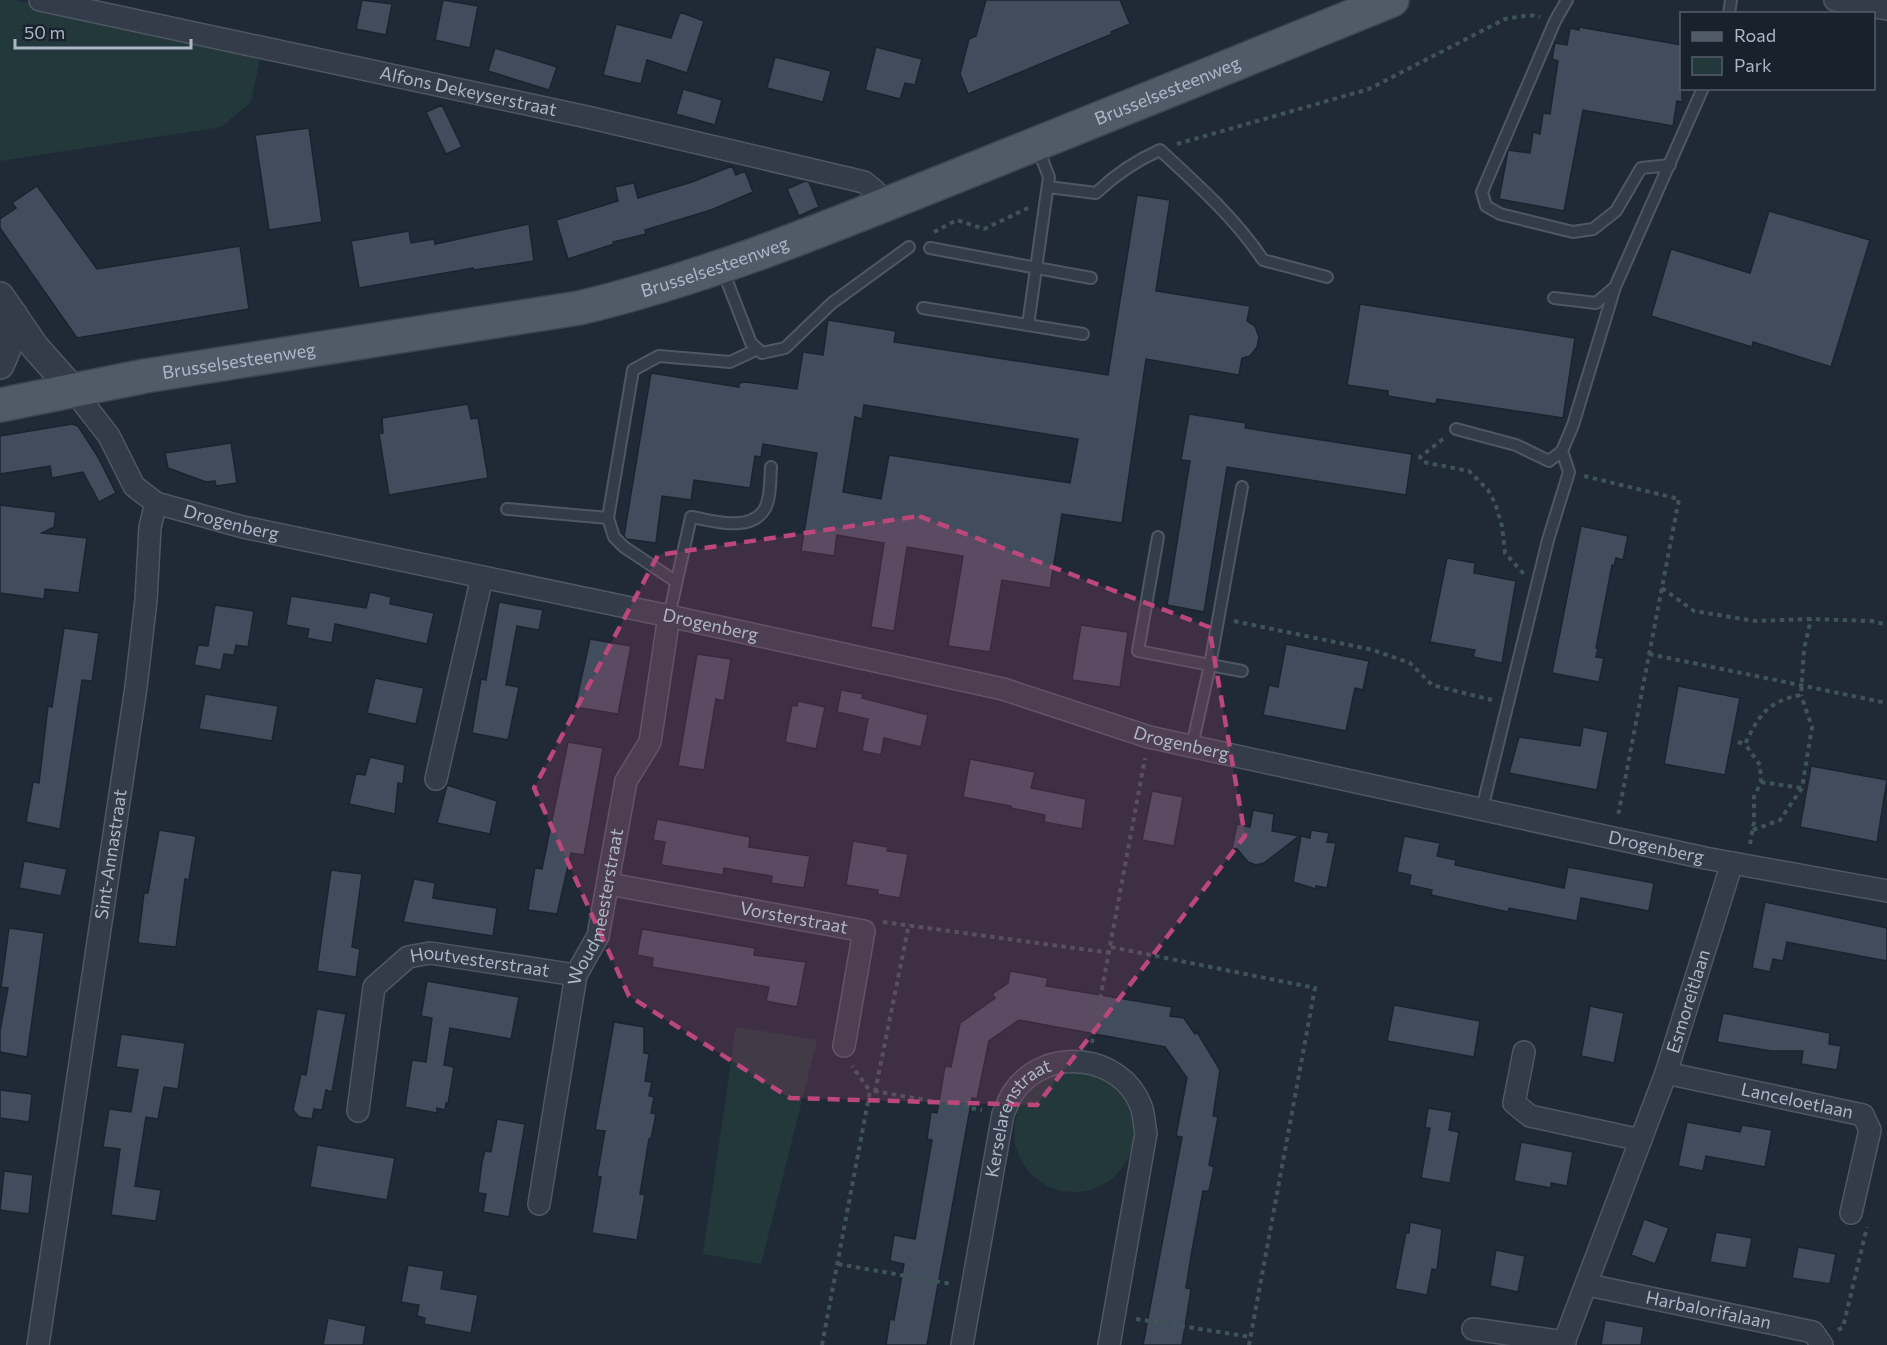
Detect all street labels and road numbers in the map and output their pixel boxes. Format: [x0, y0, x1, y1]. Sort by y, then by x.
street label: Brusselsesteenweg [1091, 51, 1243, 129]
street label: Alfons Dekeyserstraat [378, 61, 559, 120]
street label: Brusselsesteenweg [638, 231, 792, 301]
street label: Brusselsesteenweg [161, 337, 317, 383]
street label: Drogenberg [182, 499, 281, 544]
street label: Drogenberg [661, 603, 761, 645]
street label: Drogenberg [1131, 721, 1232, 764]
street label: Sint-Annastraat [90, 788, 131, 921]
street label: Drogenberg [1606, 825, 1707, 868]
street label: Woudmeesterstraat [563, 827, 627, 986]
street label: Vorsterstraat [738, 896, 850, 938]
street label: Houtvesterstraat [408, 940, 551, 981]
street label: Esmoreitlaan [1661, 946, 1714, 1056]
street label: Kerselarenstraat [980, 1054, 1054, 1179]
street label: Lanceloetlaan [1739, 1077, 1855, 1123]
street label: Harbalorifalaan [1644, 1285, 1773, 1333]

